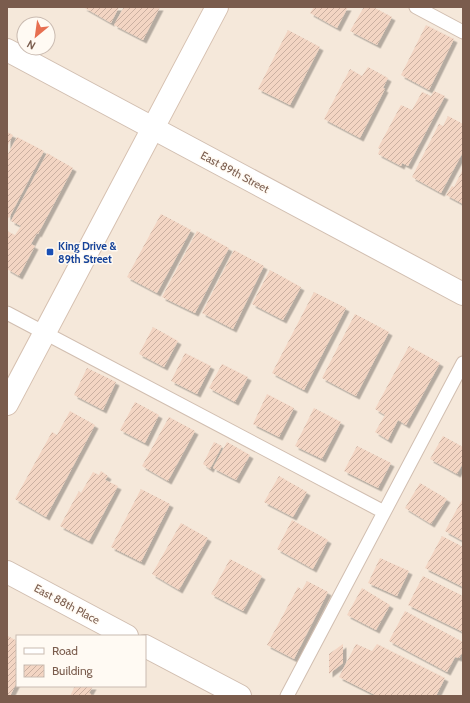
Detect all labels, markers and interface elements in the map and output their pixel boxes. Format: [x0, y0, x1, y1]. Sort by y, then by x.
north arrow [16, 16, 56, 56]
text: N [24, 37, 38, 53]
street label: East 89th Street [198, 148, 272, 196]
place label: King Drive & 89th Street [58, 239, 117, 266]
marker: King Drive & 89th Street [45, 247, 55, 257]
street label: East 88th Place [32, 581, 103, 627]
legend [16, 635, 146, 687]
text: Road [52, 643, 78, 658]
text: Building [52, 663, 94, 678]

